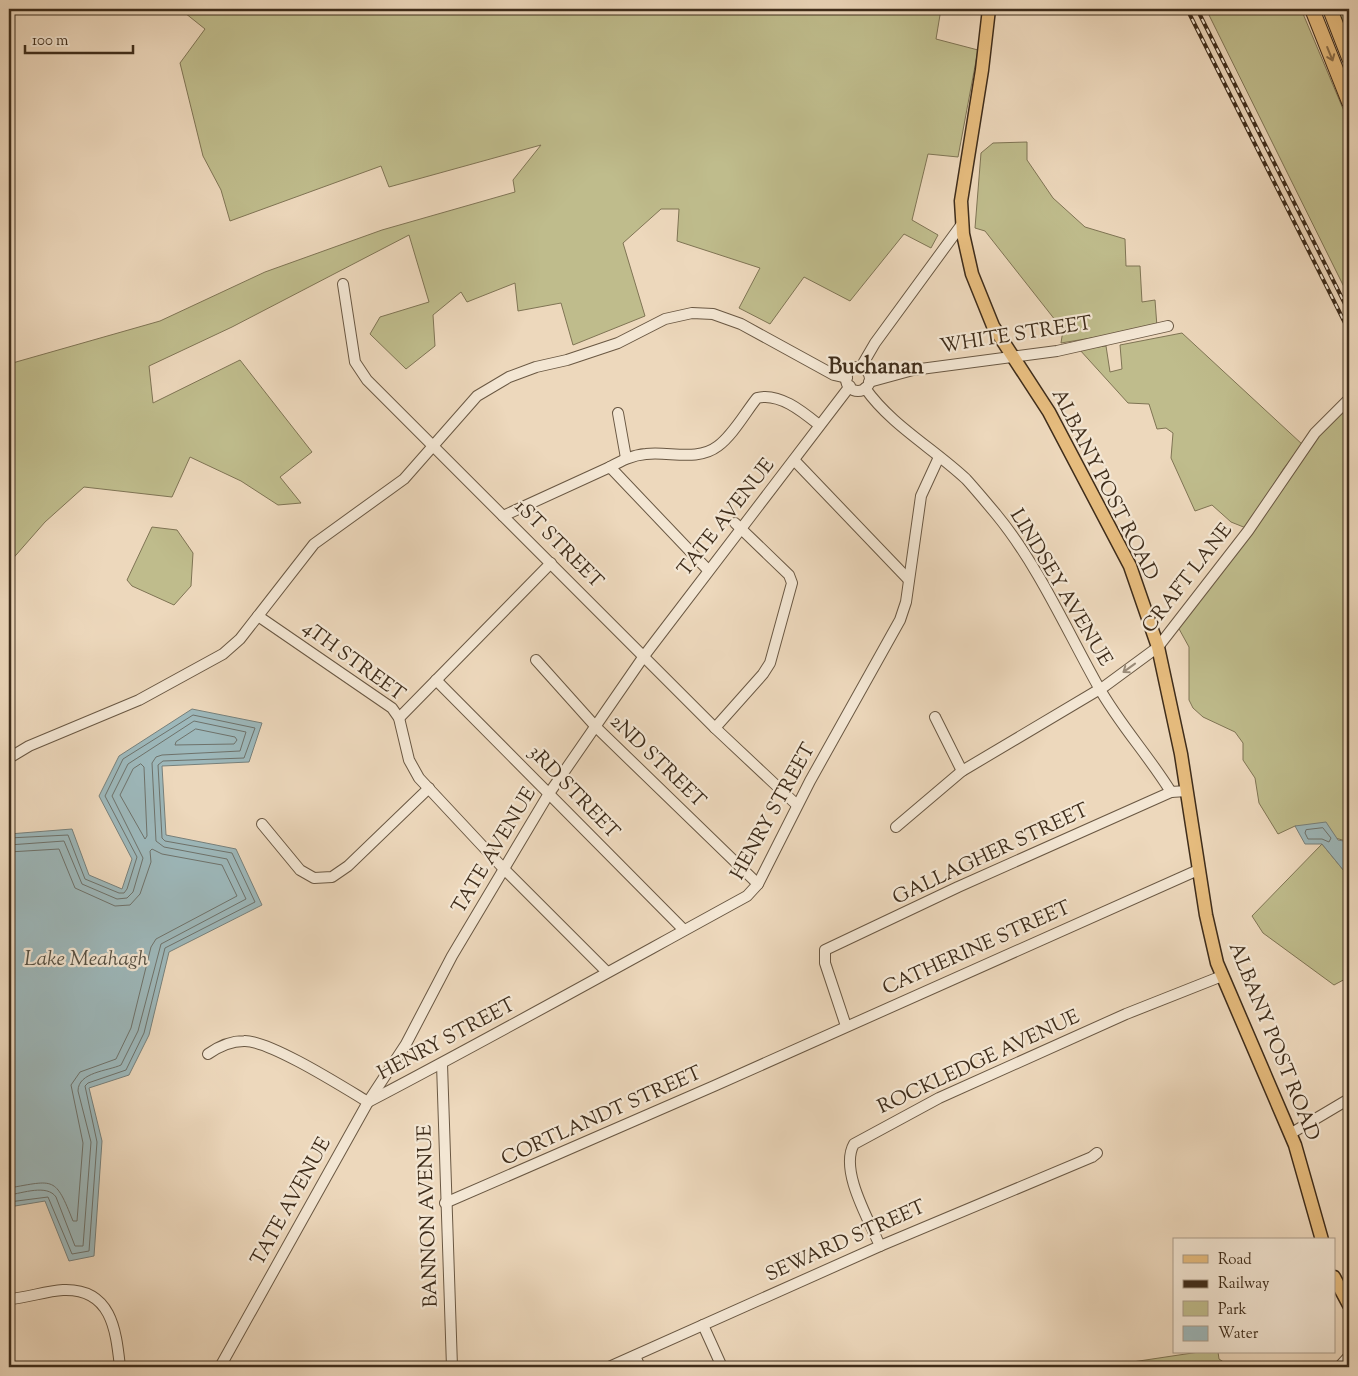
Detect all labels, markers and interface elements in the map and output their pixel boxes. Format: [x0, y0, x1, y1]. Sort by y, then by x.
scale bar [25, 22, 132, 54]
text: 100 m [32, 31, 69, 52]
one-way arrow [1326, 46, 1335, 61]
street label: WHITE STREET [938, 310, 1094, 362]
district label: Buchanan [828, 352, 924, 384]
street label: ALBANY POST ROAD [1043, 384, 1165, 586]
street label: TATE AVENUE [672, 453, 782, 583]
street label: 1ST STREET [507, 494, 609, 596]
street label: LINDSEY AVENUE [1001, 504, 1119, 672]
street label: CRAFT LANE [1136, 518, 1240, 640]
street label: 4TH STREET [296, 615, 410, 709]
one-way arrow [1122, 663, 1136, 673]
street label: 2ND STREET [602, 709, 712, 815]
street label: HENRY STREET [724, 738, 824, 886]
street label: 3RD STREET [521, 739, 625, 847]
street label: TATE AVENUE [446, 782, 544, 920]
street label: GALLAGHER STREET [888, 797, 1094, 913]
street label: CATHERINE STREET [878, 894, 1076, 1004]
street label: ALBANY POST ROAD [1220, 938, 1326, 1146]
water label: Lake Meahagh [24, 945, 148, 975]
street label: HENRY STREET [373, 991, 521, 1089]
street label: ROCKLEDGE AVENUE [873, 1003, 1085, 1123]
street label: CORTLANDT STREET [497, 1060, 707, 1174]
street label: BANNON AVENUE [411, 1124, 447, 1308]
street label: TATE AVENUE [245, 1132, 339, 1272]
street label: SEWARD STREET [761, 1194, 931, 1290]
legend [1173, 1238, 1336, 1354]
text: Road [1218, 1250, 1252, 1271]
text: Railway [1218, 1274, 1270, 1295]
text: Park [1218, 1300, 1247, 1321]
text: Water [1218, 1324, 1259, 1345]

